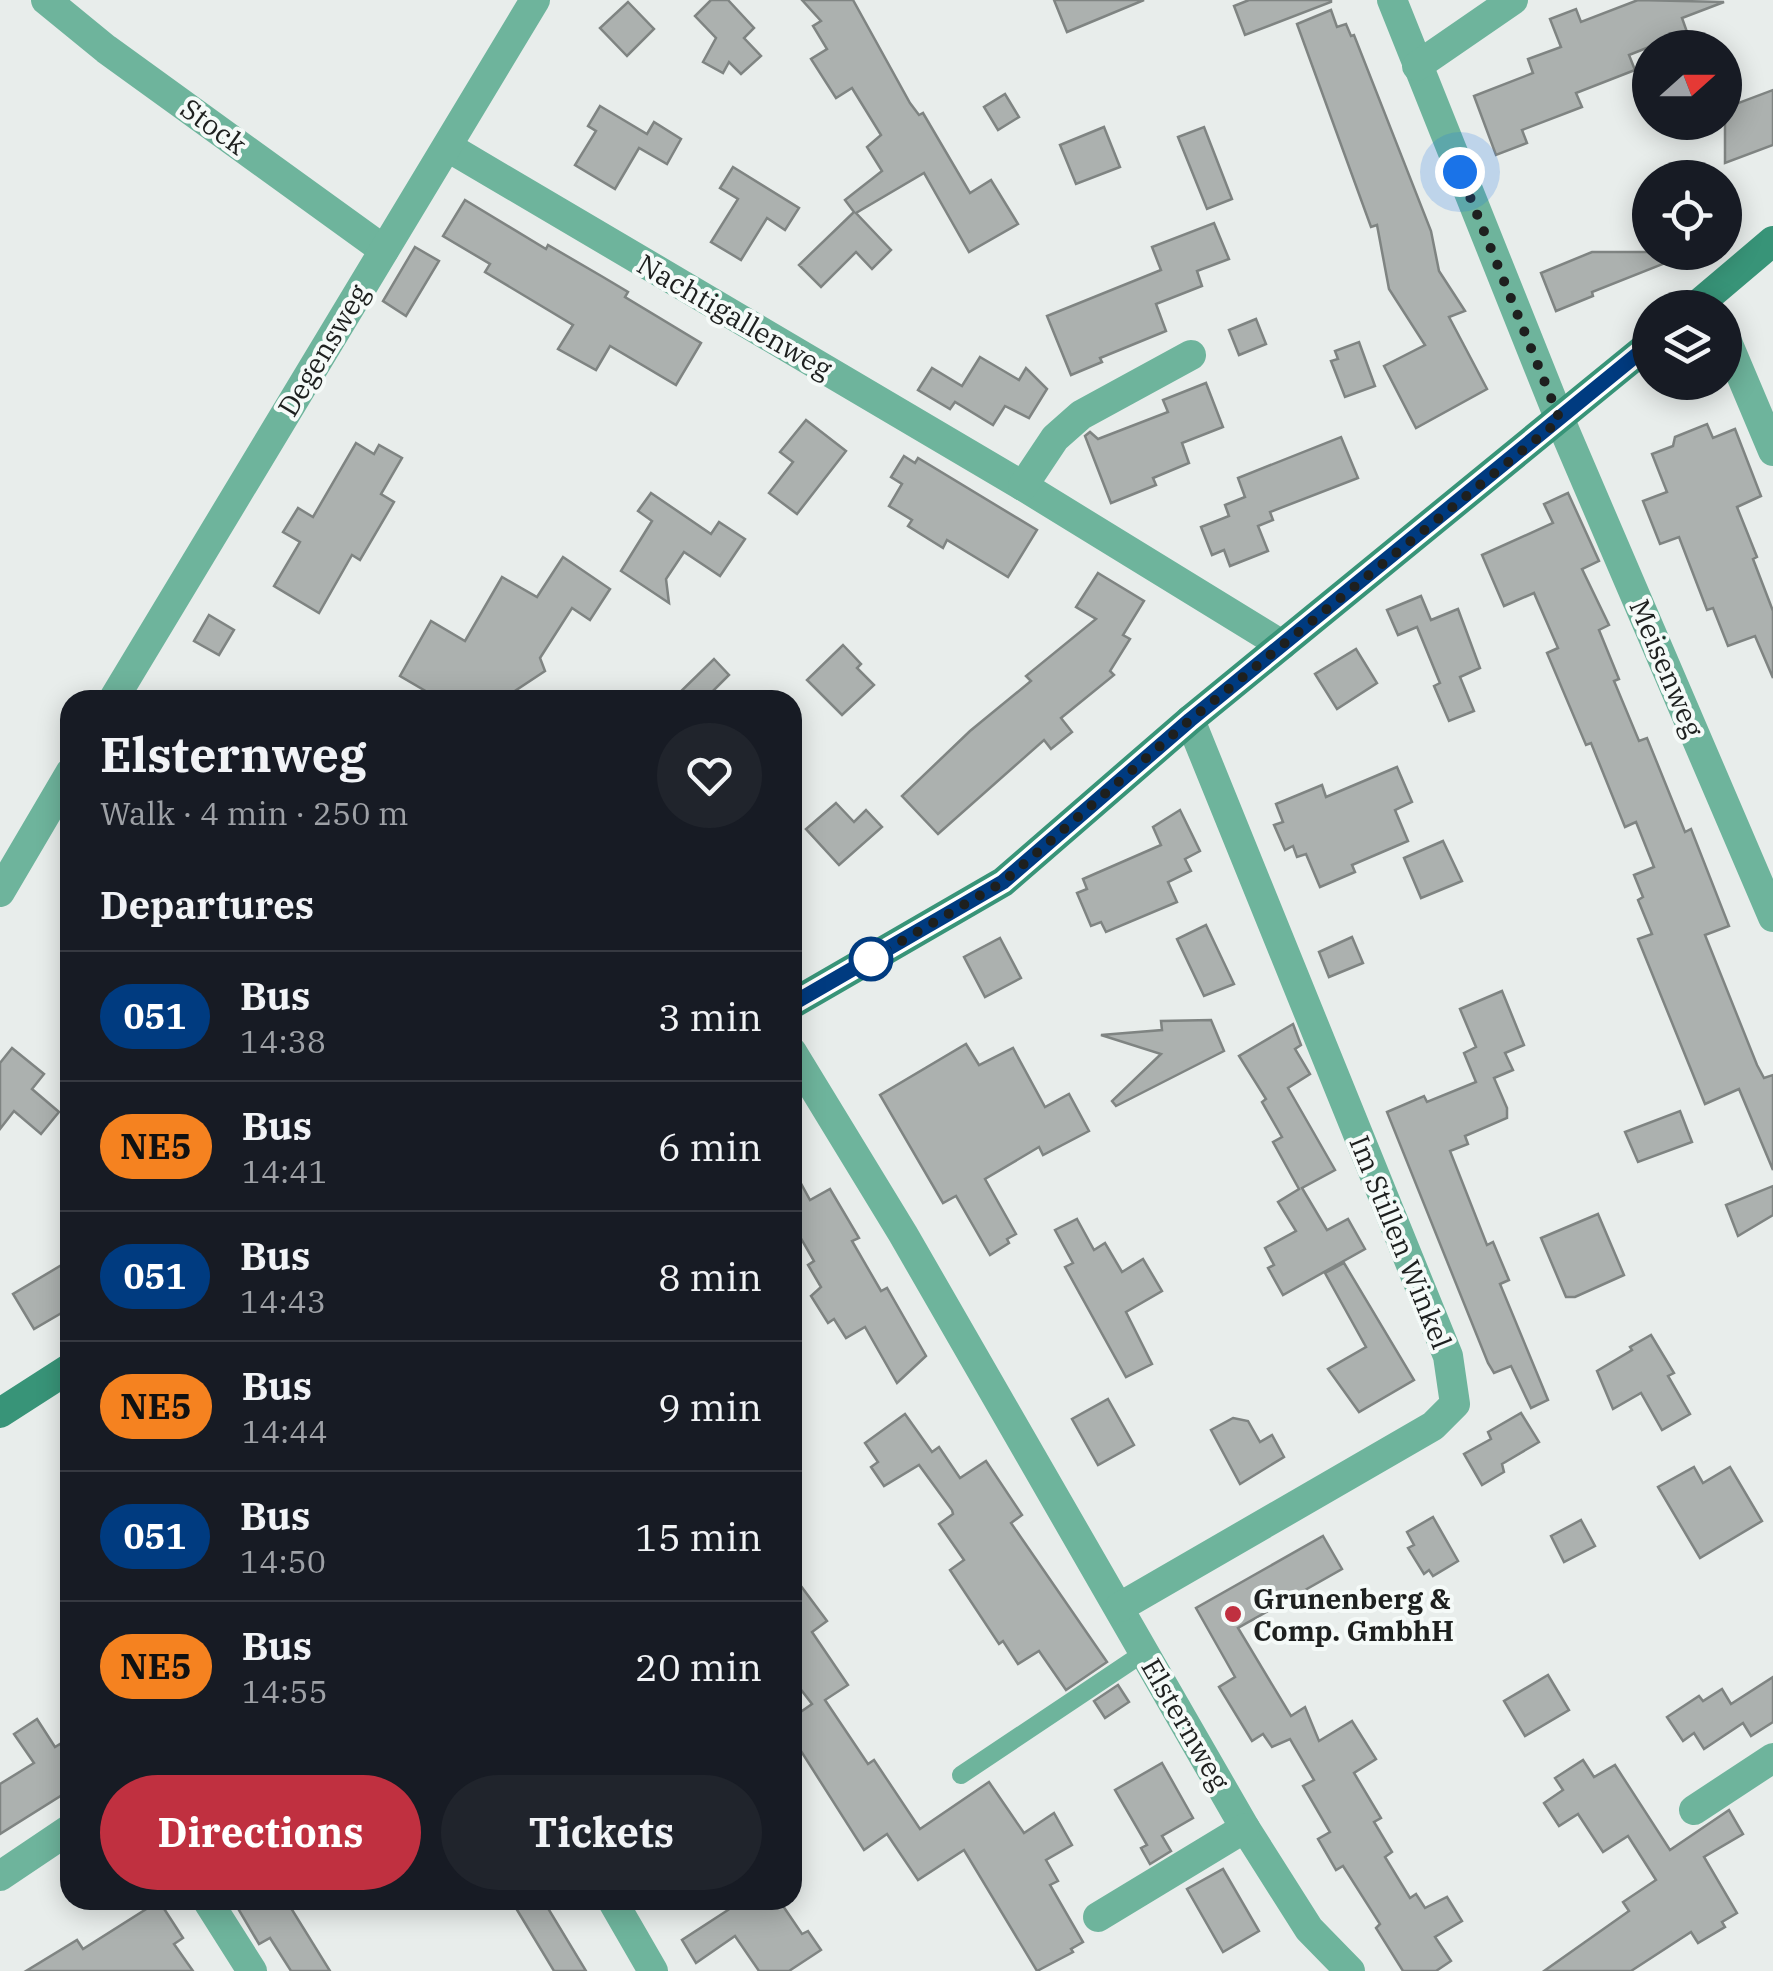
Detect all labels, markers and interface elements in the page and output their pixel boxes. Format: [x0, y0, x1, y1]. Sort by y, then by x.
north arrow [1632, 30, 1742, 140]
map controls [1632, 30, 1742, 400]
street label: Stock [174, 90, 255, 163]
your location [1435, 147, 1485, 197]
button: locate [1632, 160, 1742, 270]
street label: Nachtigallenweg [631, 245, 839, 387]
street label: Degensweg [269, 277, 377, 423]
button: layers [1632, 290, 1742, 400]
street label: Meisenweg [1621, 593, 1713, 743]
text: Elsternweg [100, 723, 367, 785]
button: heart [657, 723, 762, 828]
text: Walk · 4 min · 250 m [100, 792, 408, 834]
text: Departures [100, 880, 314, 929]
unlabelled marker [850, 938, 892, 980]
text: Bus [240, 971, 310, 1020]
text: 3 min [658, 992, 762, 1041]
text: 051 [123, 993, 187, 1039]
text: 14:38 [240, 1020, 326, 1062]
text: Bus [242, 1101, 312, 1150]
text: 6 min [658, 1122, 762, 1171]
text: NE5 [120, 1123, 192, 1169]
street label: Im Stillen Winkel [1341, 1130, 1461, 1354]
text: 14:41 [242, 1150, 328, 1192]
text: Bus [240, 1231, 310, 1280]
text: 8 min [658, 1252, 762, 1301]
text: 051 [123, 1253, 187, 1299]
text: 14:43 [240, 1280, 326, 1322]
text: Bus [242, 1361, 312, 1410]
text: 9 min [658, 1382, 762, 1431]
text: NE5 [120, 1383, 192, 1429]
text: 14:44 [242, 1410, 328, 1452]
text: Bus [240, 1491, 310, 1540]
text: 15 min [635, 1512, 762, 1561]
text: 051 [123, 1513, 187, 1559]
text: 14:50 [240, 1540, 326, 1582]
place label: Grunenberg & Comp. GmbhH [1253, 1580, 1454, 1649]
marker: Grunenberg & Comp. GmbhH [1222, 1603, 1244, 1625]
text: Bus [242, 1621, 312, 1670]
text: 20 min [635, 1642, 762, 1691]
text: NE5 [120, 1643, 192, 1689]
street label: Elsternweg [1133, 1651, 1239, 1797]
text: 14:55 [242, 1670, 328, 1712]
button: Directions [100, 1775, 421, 1890]
button: Tickets [441, 1775, 762, 1890]

